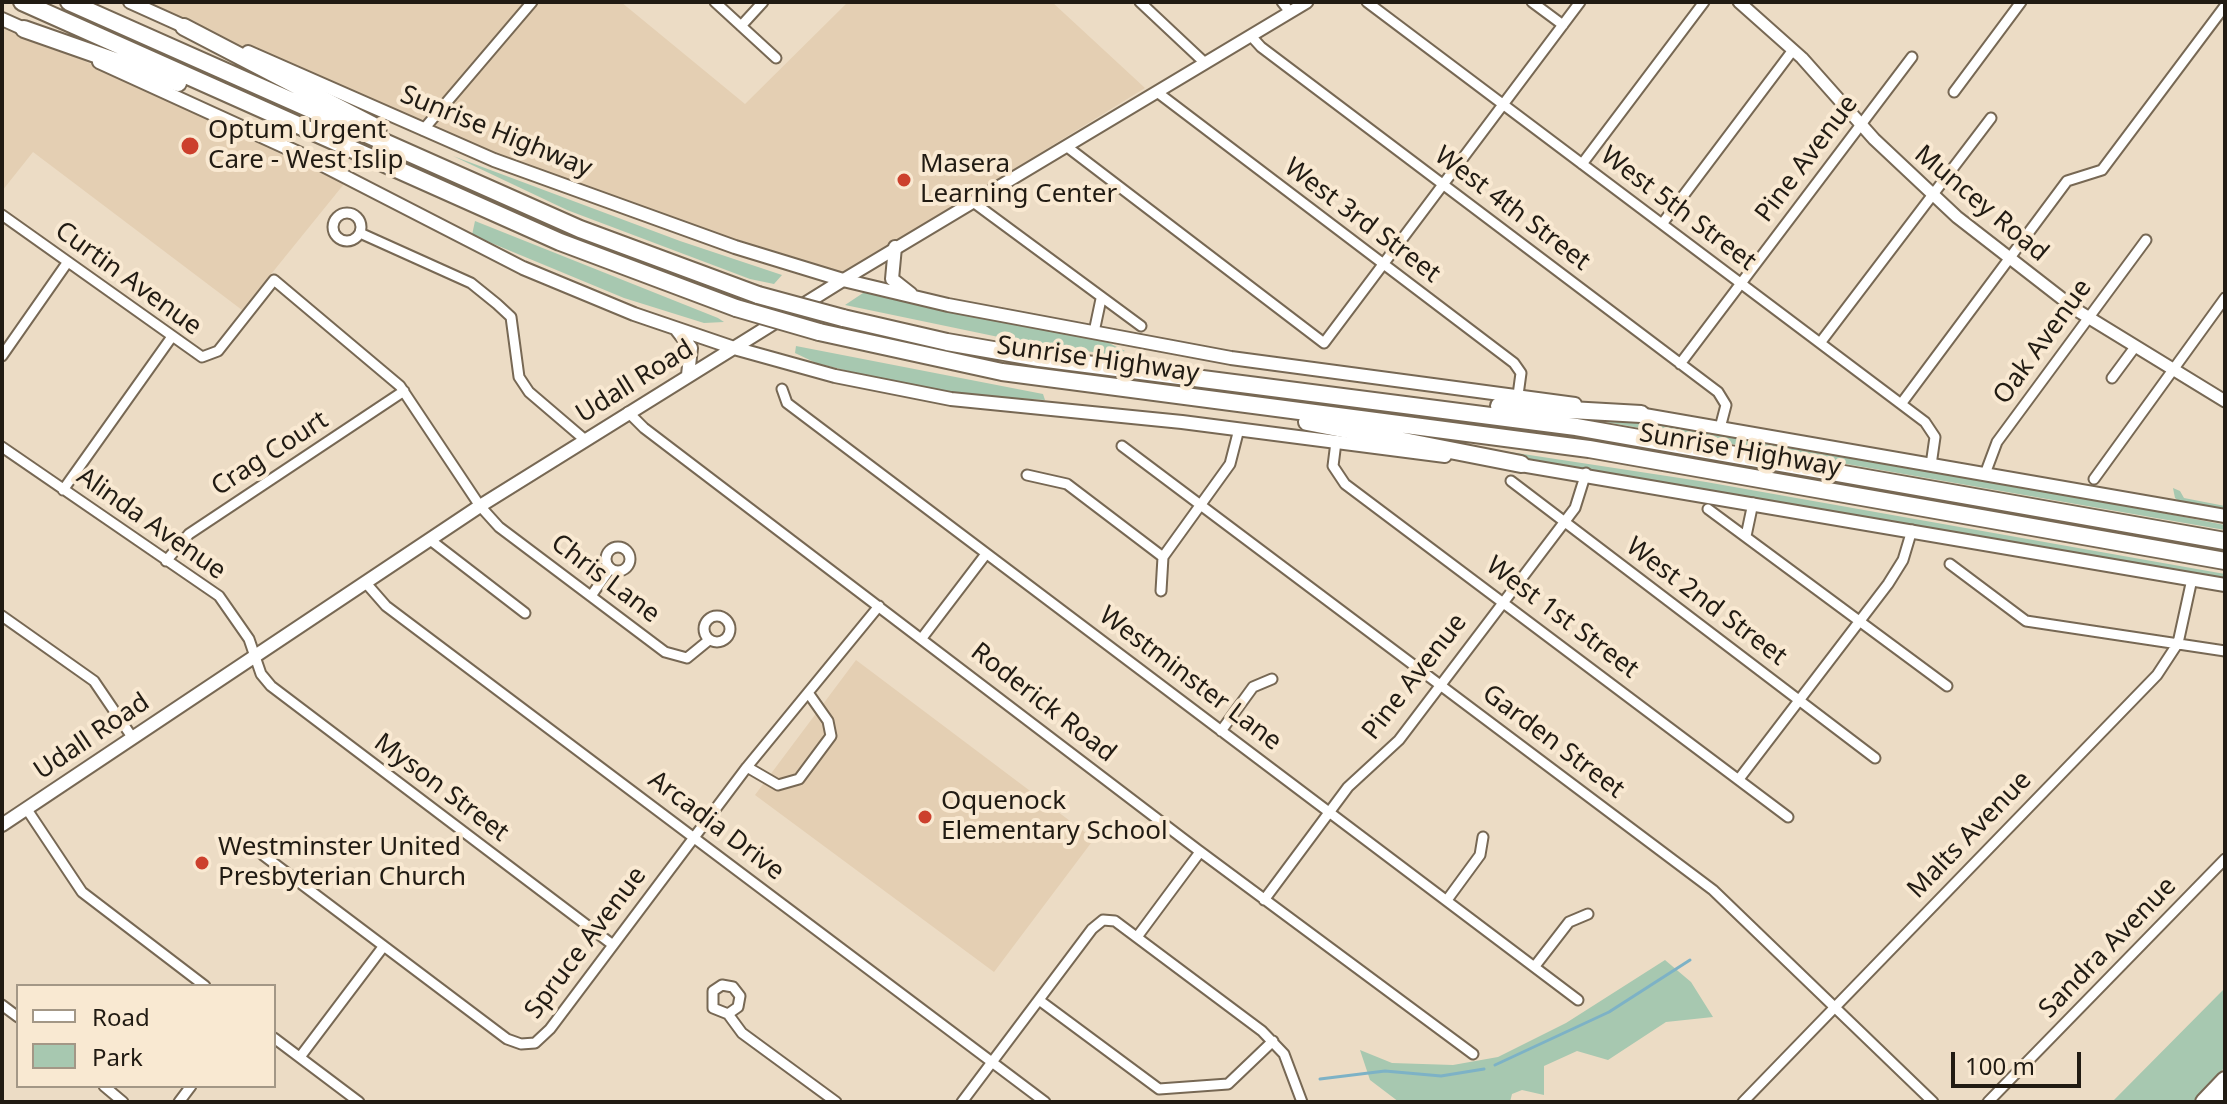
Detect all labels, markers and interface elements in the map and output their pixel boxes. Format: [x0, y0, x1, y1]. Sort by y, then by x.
street label: Sunrise Highway [396, 79, 596, 185]
street label: Pine Avenue [1749, 89, 1865, 229]
place label: Optum Urgent Care - West Islip [208, 115, 403, 176]
marker: Optum Urgent Care - West Islip [179, 135, 201, 157]
street label: Muncey Road [1908, 139, 2054, 269]
street label: West 4th Street [1428, 140, 1596, 278]
street label: West 5th Street [1594, 140, 1762, 278]
place label: Masera Learning Center [920, 149, 1117, 210]
street label: West 3rd Street [1278, 152, 1446, 290]
marker: Masera Learning Center [895, 171, 913, 189]
street label: Curtin Avenue [49, 215, 207, 343]
street label: Oak Avenue [1987, 273, 2099, 411]
street label: Sunrise Highway [995, 330, 1201, 390]
street label: Udall Road [571, 334, 699, 430]
street label: Crag Court [206, 405, 334, 503]
street label: Sunrise Highway [1637, 418, 1843, 484]
street label: Alinda Avenue [70, 461, 232, 587]
street label: Chris Lane [544, 528, 666, 630]
street label: West 2nd Street [1619, 531, 1793, 673]
street label: West 1st Street [1480, 550, 1644, 686]
street label: Westminster Lane [1093, 600, 1287, 758]
street label: Pine Avenue [1356, 608, 1474, 746]
street label: Roderick Road [964, 637, 1122, 769]
street label: Garden Street [1476, 678, 1630, 806]
street label: Udall Road [28, 687, 156, 787]
street label: Myson Street [368, 727, 514, 849]
street label: Arcadia Drive [642, 765, 790, 887]
street label: Malts Avenue [1902, 765, 2038, 905]
place label: Oquenock Elementary School [941, 786, 1168, 848]
marker: Oquenock Elementary School [916, 808, 934, 826]
place label: Westminster United Presbyterian Church [218, 832, 466, 894]
marker: Westminster United Presbyterian Church [193, 854, 211, 872]
street label: Spruce Avenue [519, 861, 653, 1025]
street label: Sandra Avenue [2033, 871, 2183, 1025]
legend [16, 984, 276, 1088]
text: Road [92, 1000, 150, 1033]
scale bar [1955, 1036, 2085, 1086]
text: Park [92, 1040, 143, 1073]
text: 100 m [1965, 1049, 2035, 1082]

